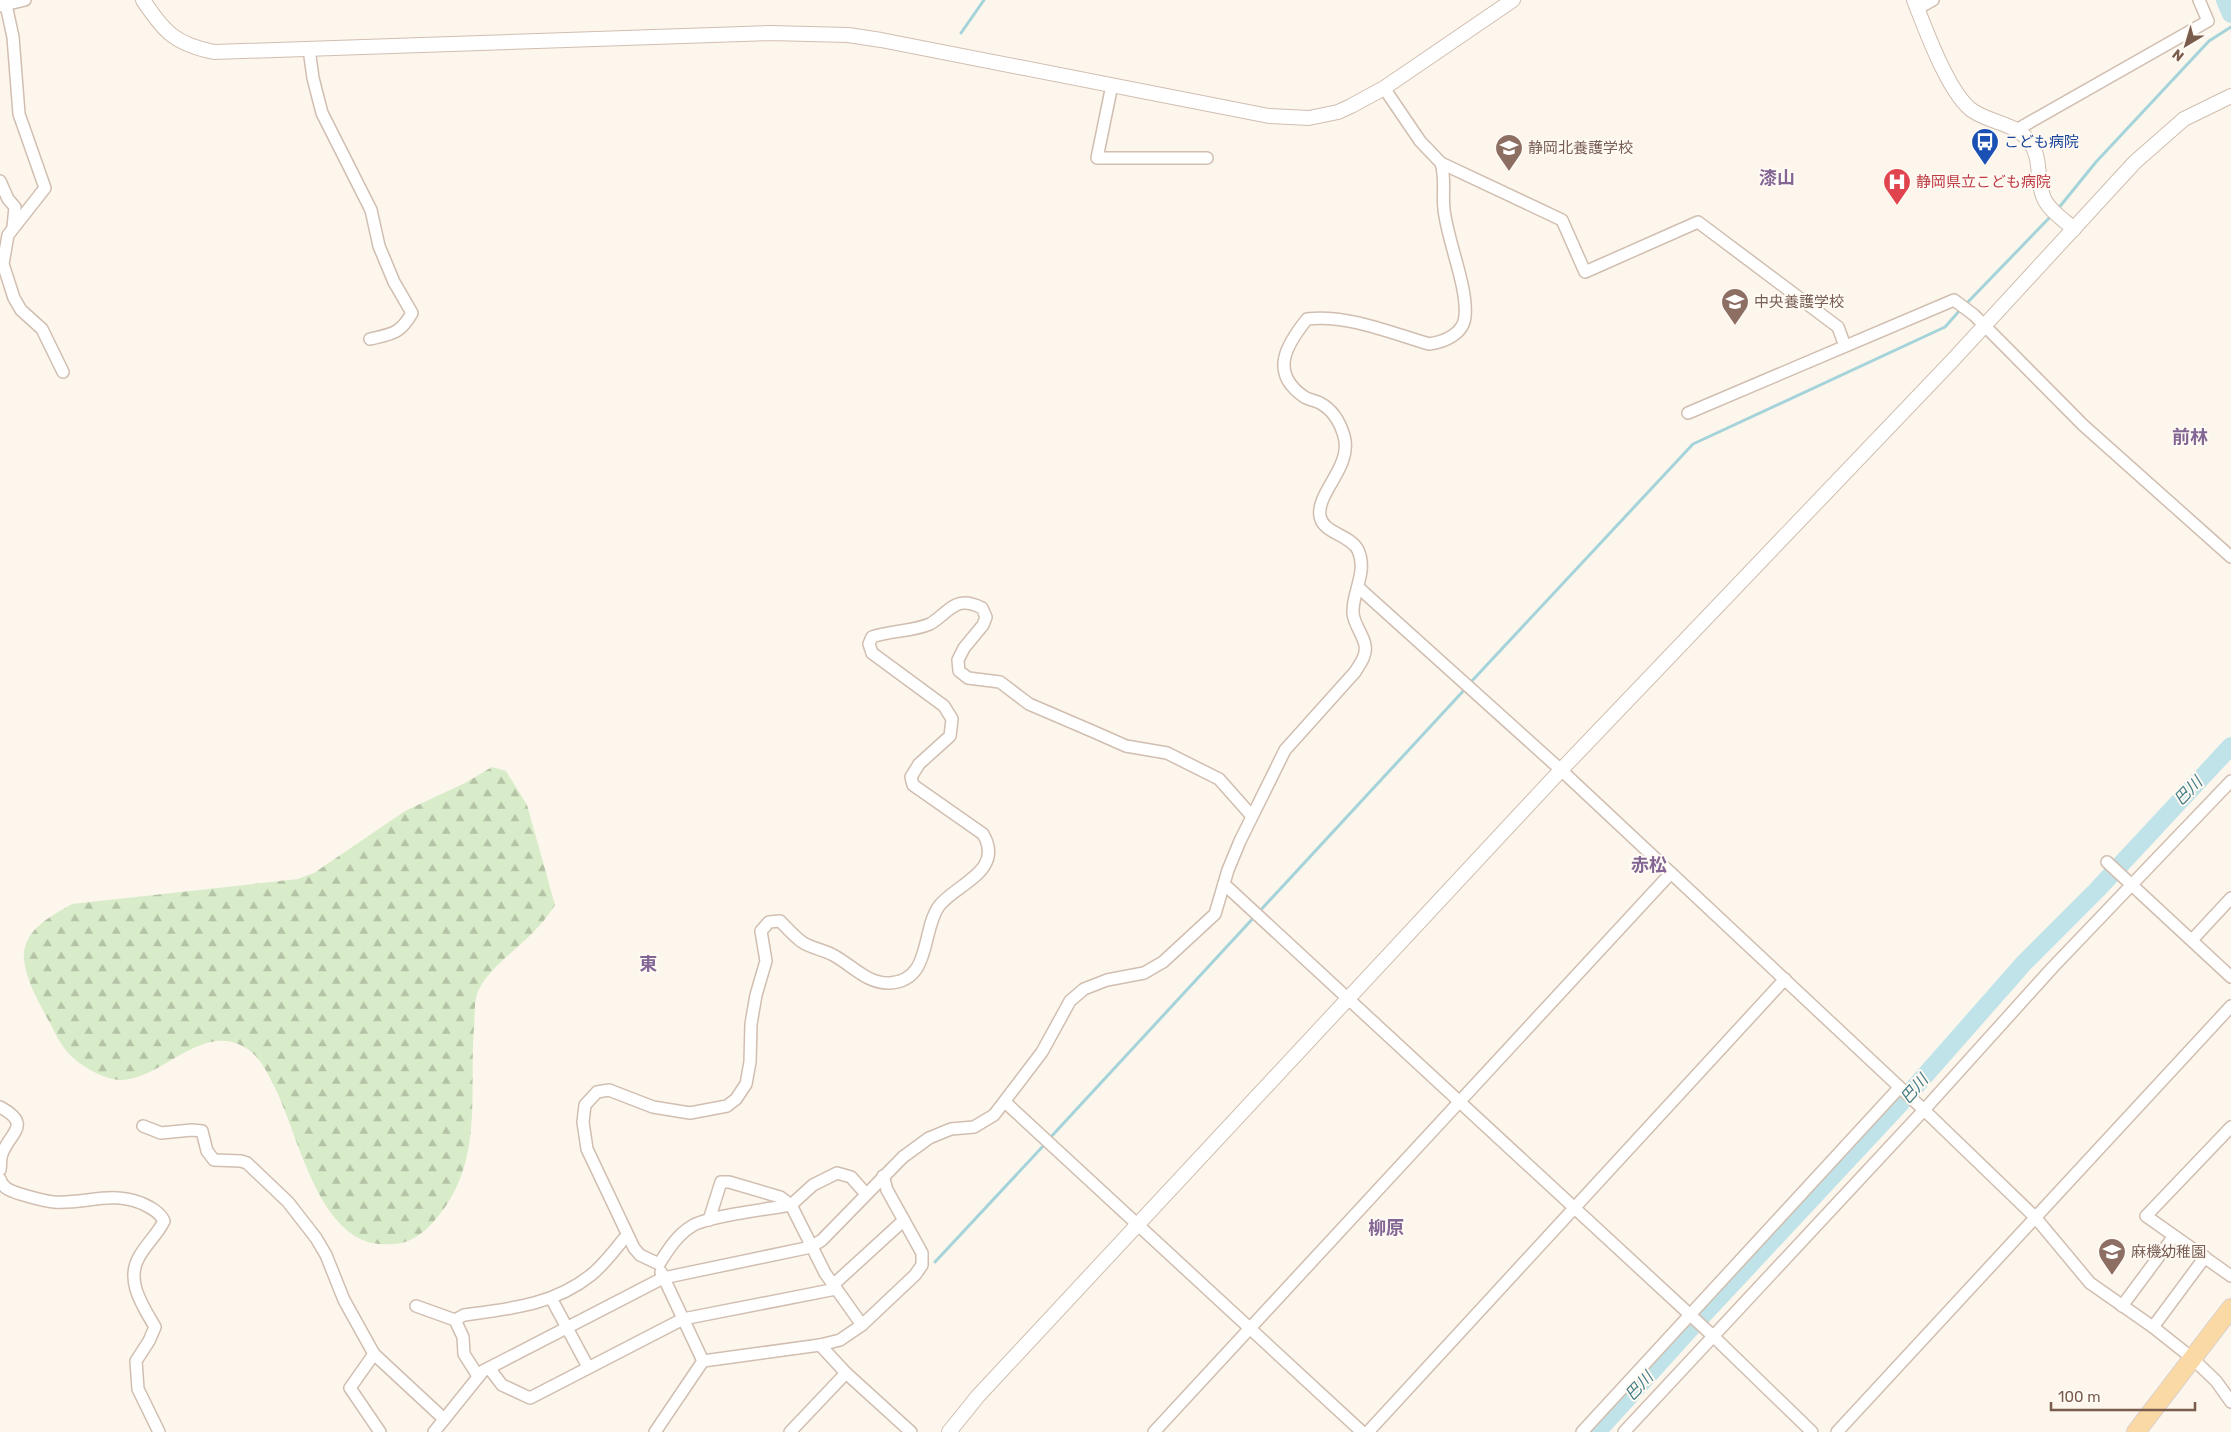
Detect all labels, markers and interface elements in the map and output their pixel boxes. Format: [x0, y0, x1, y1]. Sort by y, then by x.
north arrow [2161, 20, 2211, 70]
text: N [2169, 45, 2188, 65]
bus stop icon: こども病院 [1970, 127, 2000, 166]
school or university icon: 静岡北養護学校 [1494, 133, 1524, 172]
place label: こども病院 [2004, 133, 2079, 151]
place label: 静岡北養護学校 [1528, 139, 1633, 157]
district label: 漆山 [1759, 167, 1795, 189]
hospital icon: 静岡県立こども病院 [1882, 167, 1912, 206]
place label: 静岡県立こども病院 [1916, 173, 2051, 191]
school or university icon: 中央養護学校 [1720, 287, 1750, 326]
place label: 中央養護学校 [1754, 293, 1844, 311]
district label: 前林 [2172, 426, 2208, 448]
water label: 巴川 [2170, 771, 2207, 809]
district label: 赤松 [1631, 854, 1667, 876]
district label: 東 [639, 953, 657, 975]
water label: 巴川 [1896, 1069, 1933, 1107]
district label: 柳原 [1368, 1217, 1404, 1239]
school or university icon: 麻機幼稚園 [2097, 1237, 2127, 1276]
place label: 麻機幼稚園 [2131, 1243, 2206, 1261]
water label: 巴川 [1621, 1366, 1658, 1404]
scale bar [2051, 1380, 2195, 1412]
text: 100 m [2058, 1388, 2100, 1406]

